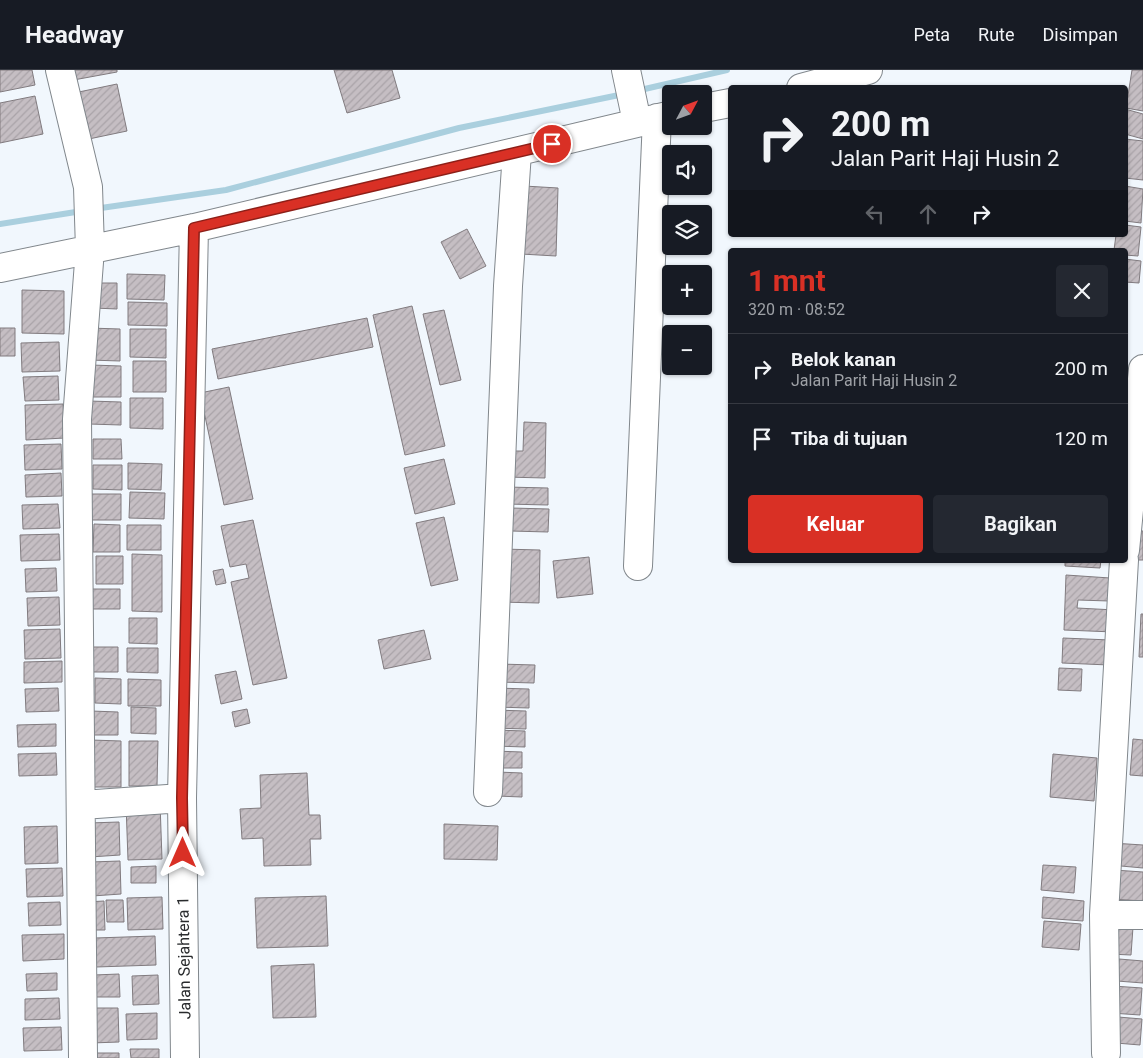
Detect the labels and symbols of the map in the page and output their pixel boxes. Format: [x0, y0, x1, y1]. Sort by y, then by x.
north arrow [662, 85, 712, 135]
pin [531, 123, 573, 165]
position arrow [156, 826, 208, 878]
street label: Jalan Sejahtera 1 [173, 896, 195, 1020]

